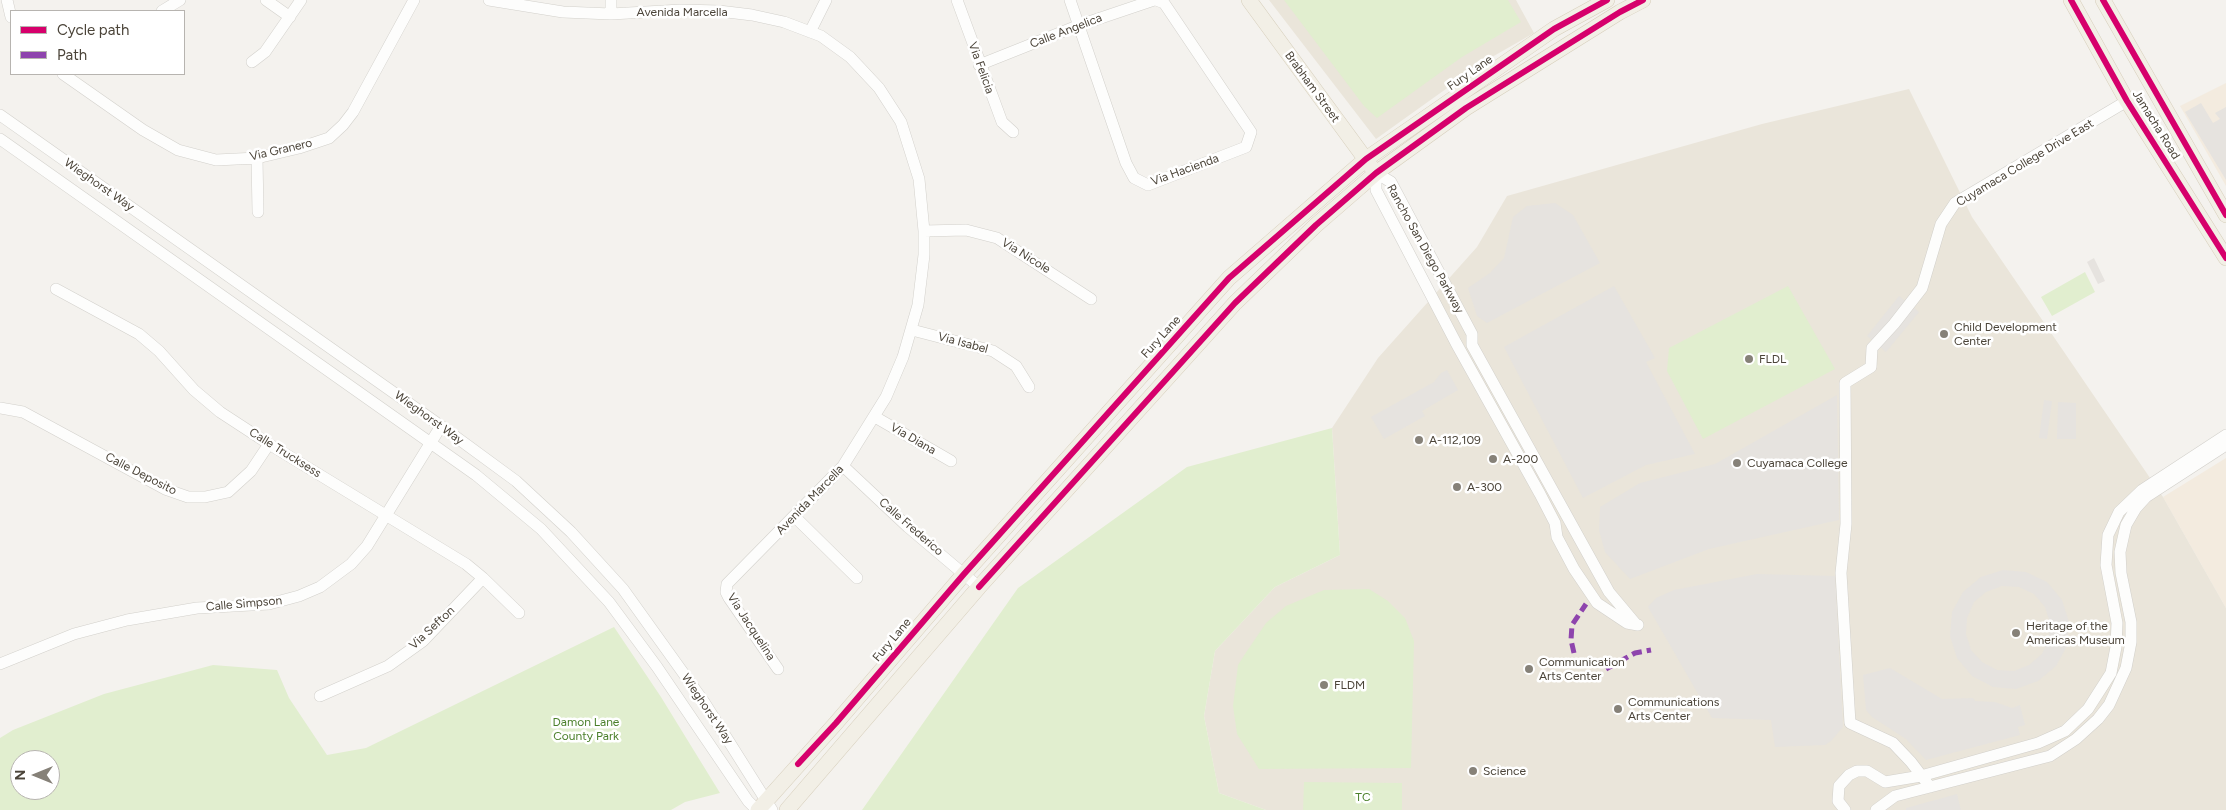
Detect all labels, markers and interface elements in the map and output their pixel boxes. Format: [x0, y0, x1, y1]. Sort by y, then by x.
street label: Avenida Marcella [636, 5, 728, 19]
legend [10, 10, 185, 75]
street label: Calle Angelica [1028, 11, 1104, 51]
text: Cycle path [57, 21, 129, 39]
street label: Via Felicia [965, 40, 997, 96]
text: Path [57, 46, 87, 64]
street label: Brabham Street [1281, 49, 1343, 125]
street label: Fury Lane [1445, 52, 1495, 94]
street label: Jamacha Road [2129, 88, 2183, 162]
street label: Cuyamaca College Drive East [1954, 116, 2096, 210]
street label: Via Granero [248, 136, 314, 164]
street label: Via Hacienda [1149, 151, 1221, 189]
street label: Wieghorst Way [61, 156, 137, 214]
street label: Rancho San Diego Parkway [1383, 182, 1467, 316]
street label: Via Nicole [999, 235, 1053, 277]
street label: Fury Lane [1138, 313, 1184, 361]
place label: Child Development Center [1954, 320, 2057, 348]
marker: Child Development Center [1938, 328, 1950, 340]
street label: Via Isabel [936, 329, 990, 357]
place label: FLDL [1759, 352, 1786, 366]
marker: FLDL [1743, 353, 1755, 365]
street label: Wieghorst Way [392, 388, 466, 448]
street label: Via Diana [888, 420, 938, 458]
street label: Calle Trucksess [246, 425, 324, 481]
place label: A-112,109 [1429, 433, 1481, 447]
marker: A-112,109 [1413, 434, 1425, 446]
street label: Calle Deposito [103, 450, 179, 498]
place label: A-200 [1503, 452, 1538, 466]
marker: A-200 [1487, 453, 1499, 465]
place label: Cuyamaca College [1747, 456, 1848, 470]
marker: Cuyamaca College [1731, 457, 1743, 469]
street label: Avenida Marcella [773, 462, 847, 538]
place label: A-300 [1467, 480, 1502, 494]
marker: A-300 [1451, 481, 1463, 493]
street label: Calle Frederico [876, 495, 946, 559]
street label: Via Jacquelina [724, 591, 778, 663]
street label: Calle Simpson [205, 594, 283, 614]
street label: Via Sefton [406, 603, 458, 653]
street label: Fury Lane [870, 615, 914, 665]
place label: Heritage of the Americas Museum [2026, 619, 2125, 647]
marker: Heritage of the Americas Museum [2010, 627, 2022, 639]
place label: Communication Arts Center [1539, 655, 1625, 683]
marker: Communication Arts Center [1523, 663, 1535, 675]
street label: Wieghorst Way [678, 671, 736, 747]
place label: FLDM [1334, 678, 1365, 692]
marker: FLDM [1318, 679, 1330, 691]
place label: Communications Arts Center [1628, 695, 1719, 723]
marker: Communications Arts Center [1612, 703, 1624, 715]
park label: Damon Lane County Park [553, 715, 619, 743]
north arrow [10, 750, 60, 800]
place label: Science [1483, 764, 1526, 778]
marker: Science [1467, 765, 1479, 777]
text: N [12, 770, 29, 780]
park label: TC [1355, 790, 1371, 804]

